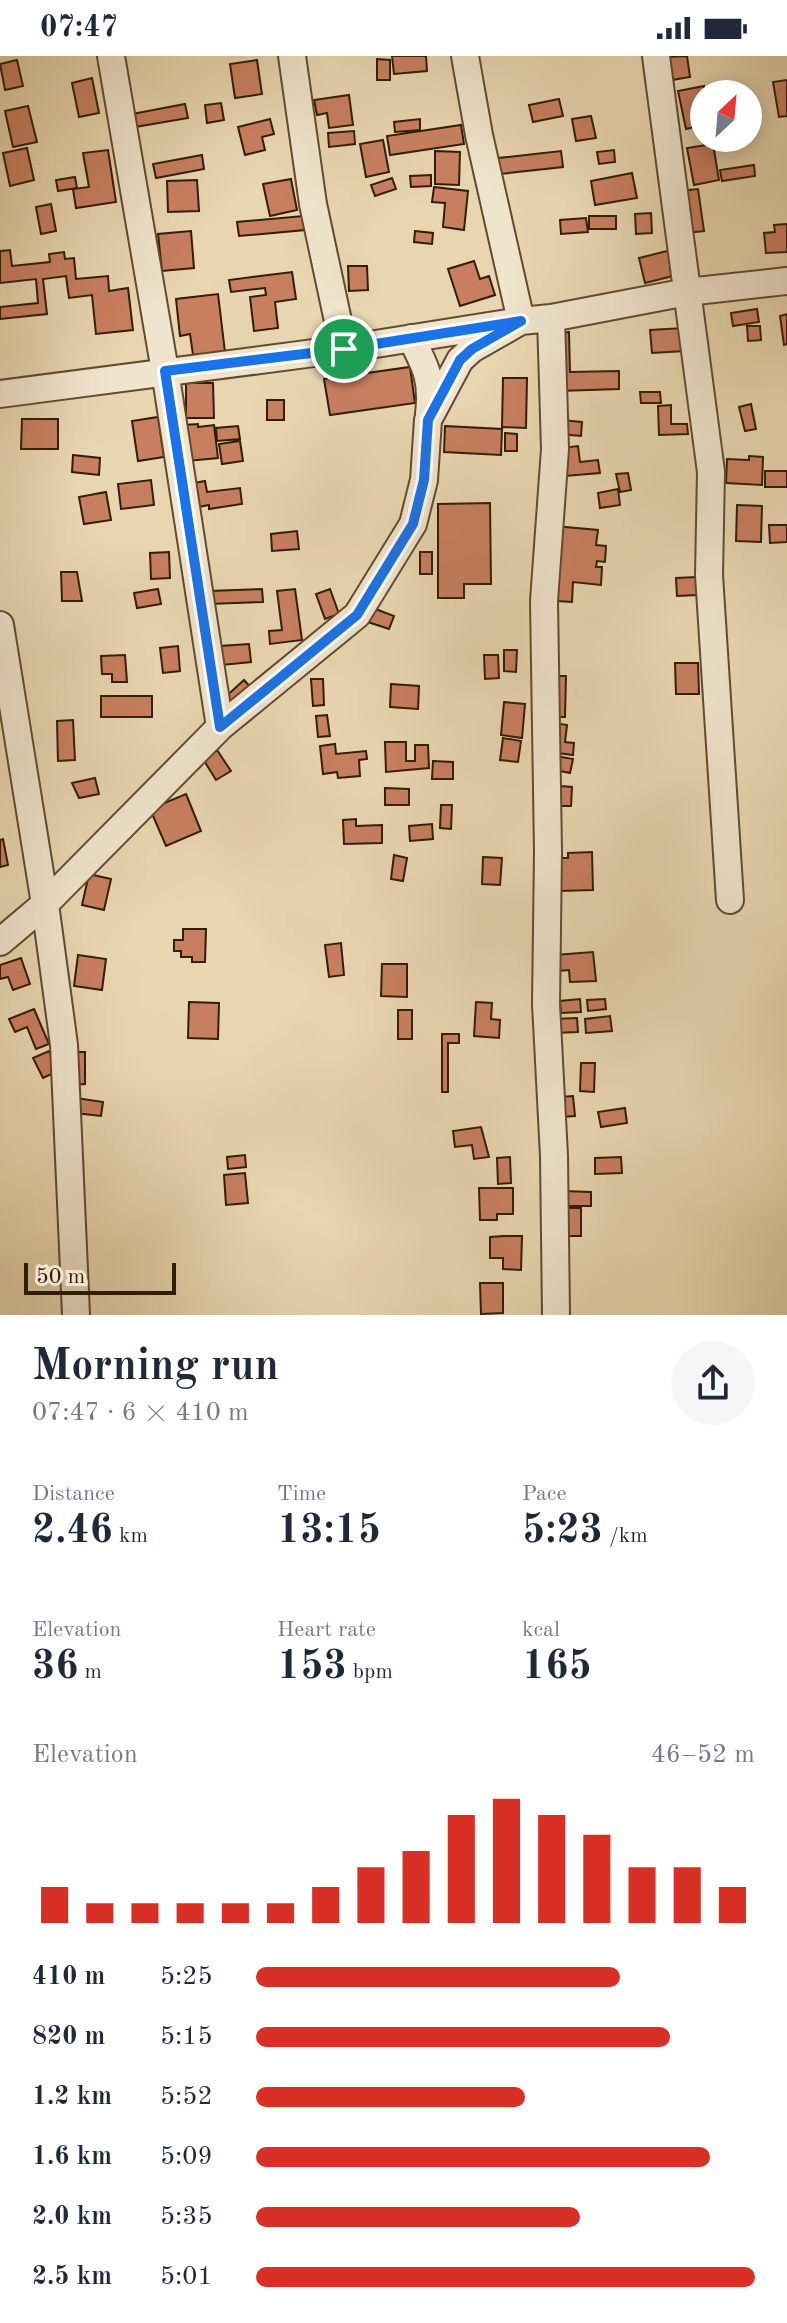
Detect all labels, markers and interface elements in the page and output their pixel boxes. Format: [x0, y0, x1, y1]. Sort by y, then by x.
text: 07:47 [40, 13, 118, 43]
north arrow [690, 80, 762, 152]
map controls [690, 80, 762, 152]
pin [310, 315, 378, 383]
icon: arrive [322, 327, 366, 371]
scale bar [24, 1259, 176, 1295]
text: 50 m [36, 1266, 85, 1288]
button: share [671, 1341, 755, 1425]
text: Morning run [32, 1345, 279, 1389]
text: 07:47 · 6 × 410 m [32, 1400, 249, 1426]
text: Distance [32, 1483, 115, 1505]
text: Time [277, 1483, 326, 1505]
text: Pace [522, 1483, 567, 1505]
text: 2.46 [32, 1512, 113, 1552]
text: 13:15 [277, 1512, 381, 1552]
text: 5:23 [522, 1512, 603, 1552]
text: km [113, 1525, 148, 1547]
text: /km [603, 1525, 648, 1547]
text: Elevation [32, 1619, 122, 1641]
text: Heart rate [277, 1619, 376, 1641]
text: kcal [522, 1619, 560, 1641]
text: 36 [32, 1648, 78, 1688]
text: 153 [277, 1648, 347, 1688]
text: 165 [522, 1648, 592, 1688]
text: m [78, 1661, 102, 1683]
text: bpm [347, 1661, 393, 1683]
text: Elevation [32, 1742, 138, 1768]
text: 46–52 m [651, 1742, 755, 1768]
text: 410 m [32, 1964, 105, 1990]
text: 5:25 [160, 1964, 213, 1990]
text: 820 m [32, 2024, 105, 2050]
text: 5:15 [160, 2024, 213, 2050]
text: 1.2 km [32, 2084, 112, 2110]
text: 5:52 [160, 2084, 213, 2110]
text: 1.6 km [32, 2144, 112, 2170]
text: 5:09 [160, 2144, 213, 2170]
text: 2.0 km [32, 2204, 112, 2230]
text: 5:35 [160, 2204, 213, 2230]
text: 2.5 km [32, 2264, 112, 2290]
text: 5:01 [160, 2264, 213, 2290]

